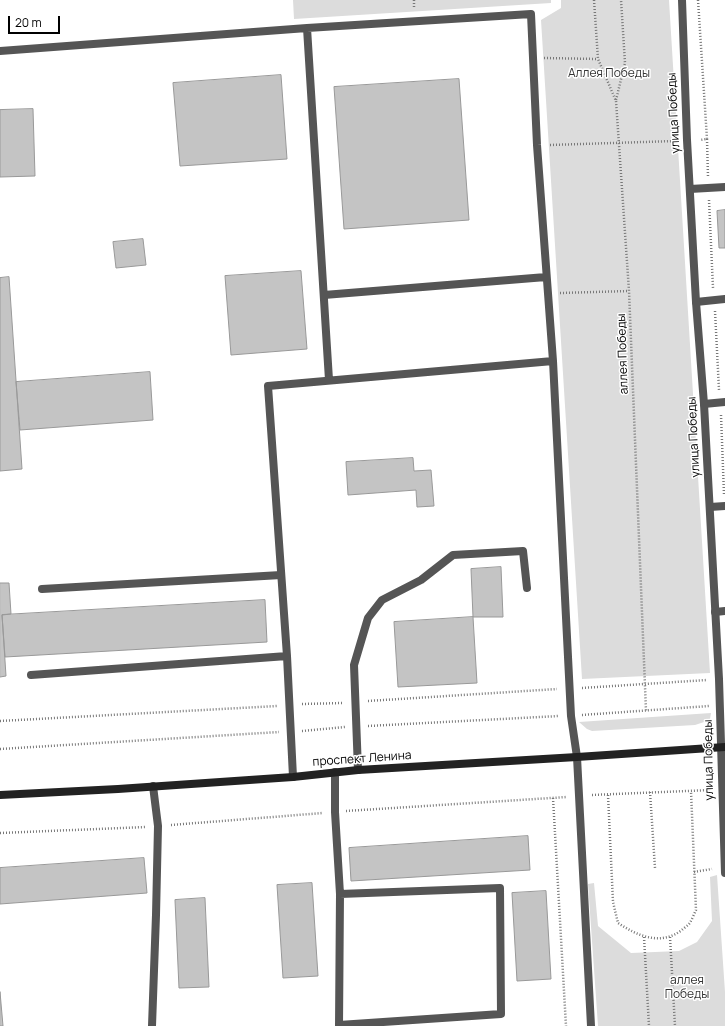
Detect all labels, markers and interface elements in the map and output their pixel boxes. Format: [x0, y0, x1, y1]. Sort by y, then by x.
scale bar [10, 8, 62, 34]
text: 20 m [15, 14, 42, 31]
park label: Аллея Победы [568, 67, 650, 81]
street label: улица Победы [665, 72, 683, 154]
street label: аллея Победы [614, 313, 632, 395]
street label: улица Победы [685, 396, 703, 478]
street label: улица Победы [701, 719, 717, 801]
street label: проспект Ленина [312, 748, 412, 770]
park label: аллея Победы [665, 974, 709, 1002]

